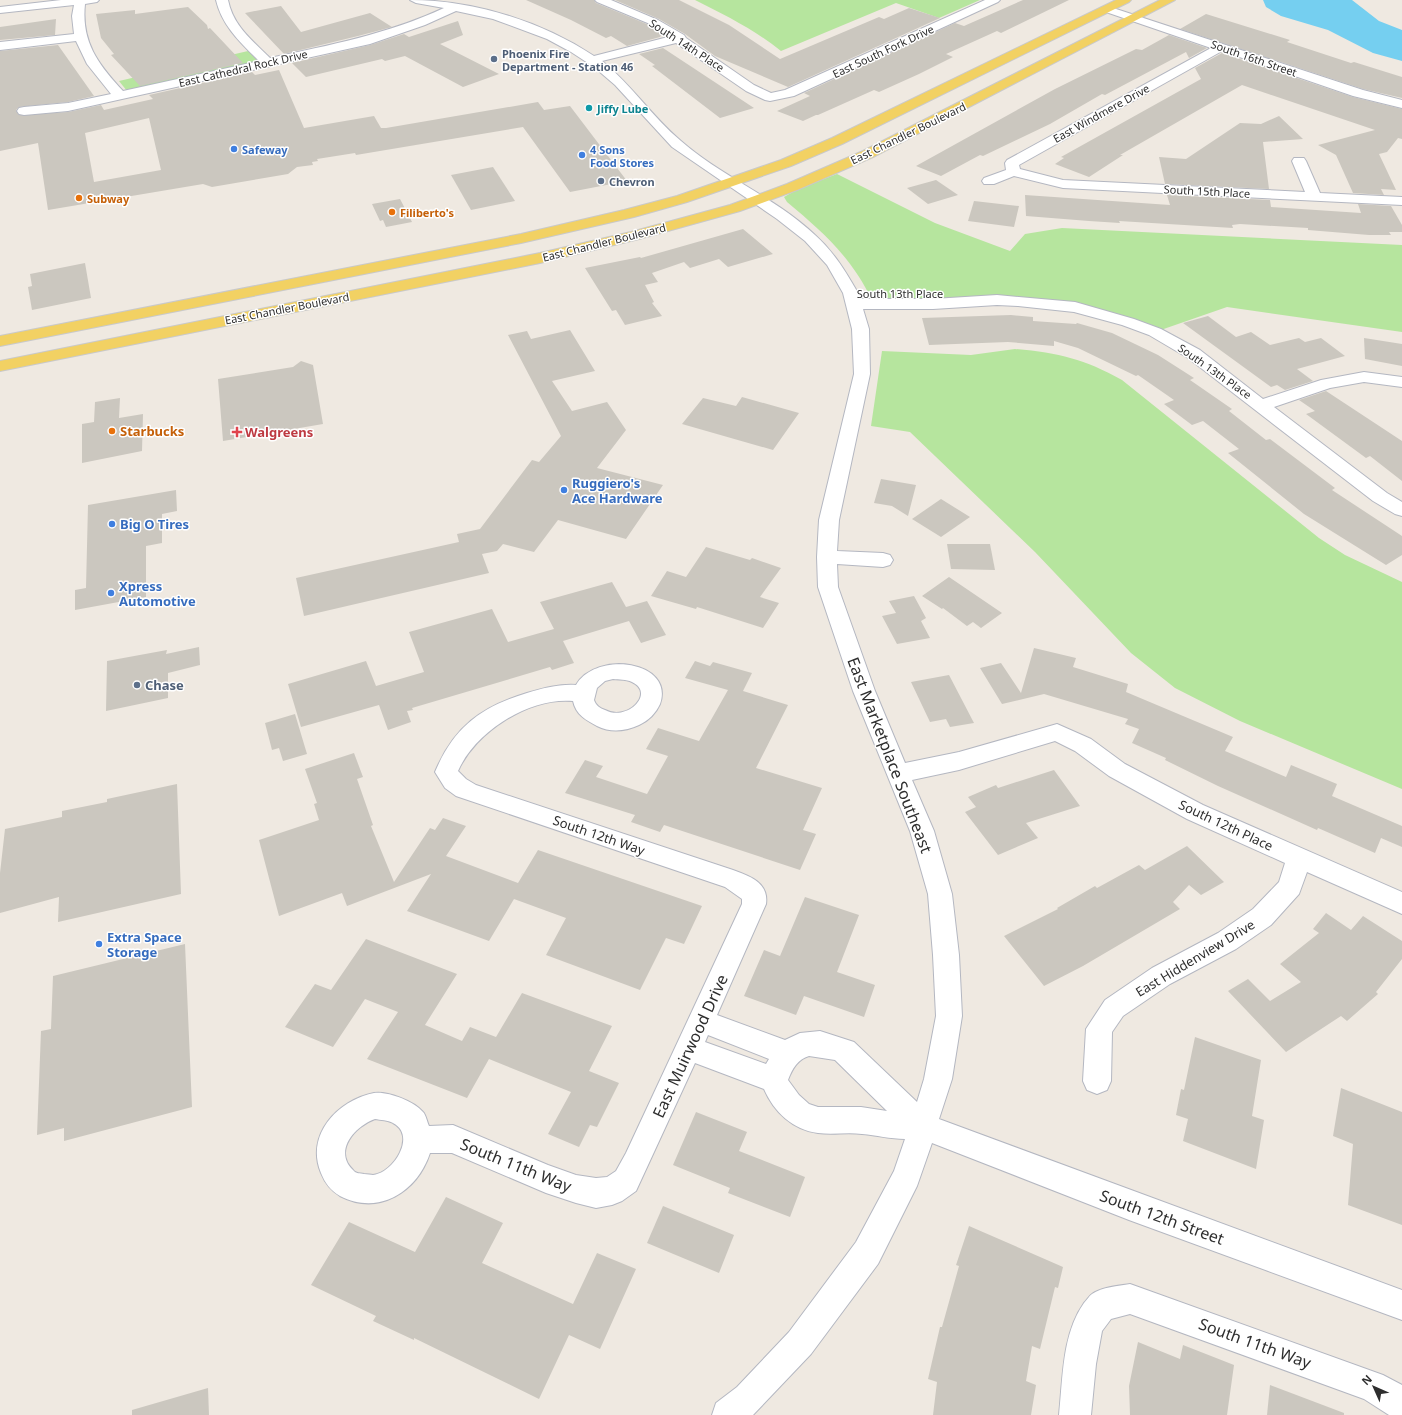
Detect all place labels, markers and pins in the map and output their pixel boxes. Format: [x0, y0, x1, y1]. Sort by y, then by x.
place label: Phoenix Fire Department - Station 46 [502, 46, 633, 74]
marker: Phoenix Fire Department - Station 46 [489, 54, 499, 64]
place label: Jiffy Lube [596, 101, 649, 116]
marker: Jiffy Lube [584, 103, 594, 113]
place label: Safeway [242, 142, 288, 157]
place label: 4 Sons Food Stores [590, 142, 655, 170]
marker: Safeway [229, 144, 239, 154]
marker: 4 Sons Food Stores [577, 150, 587, 160]
place label: Chevron [609, 174, 655, 189]
marker: Chevron [596, 176, 606, 186]
place label: Subway [87, 191, 130, 206]
marker: Subway [74, 193, 84, 203]
place label: Filiberto's [400, 205, 454, 220]
marker: Filiberto's [387, 207, 397, 217]
place label: Starbucks [120, 422, 184, 440]
place label: Walgreens [245, 423, 313, 441]
marker: Starbucks [107, 426, 117, 436]
marker: Walgreens [232, 427, 242, 437]
place label: Ruggiero's Ace Hardware [572, 474, 663, 507]
marker: Ruggiero's Ace Hardware [559, 485, 569, 495]
place label: Big O Tires [120, 515, 189, 533]
marker: Big O Tires [107, 519, 117, 529]
place label: Xpress Automotive [119, 577, 196, 610]
marker: Xpress Automotive [106, 588, 116, 598]
place label: Chase [145, 676, 184, 694]
marker: Chase [132, 680, 142, 690]
place label: Extra Space Storage [107, 928, 182, 961]
marker: Extra Space Storage [94, 939, 104, 949]

